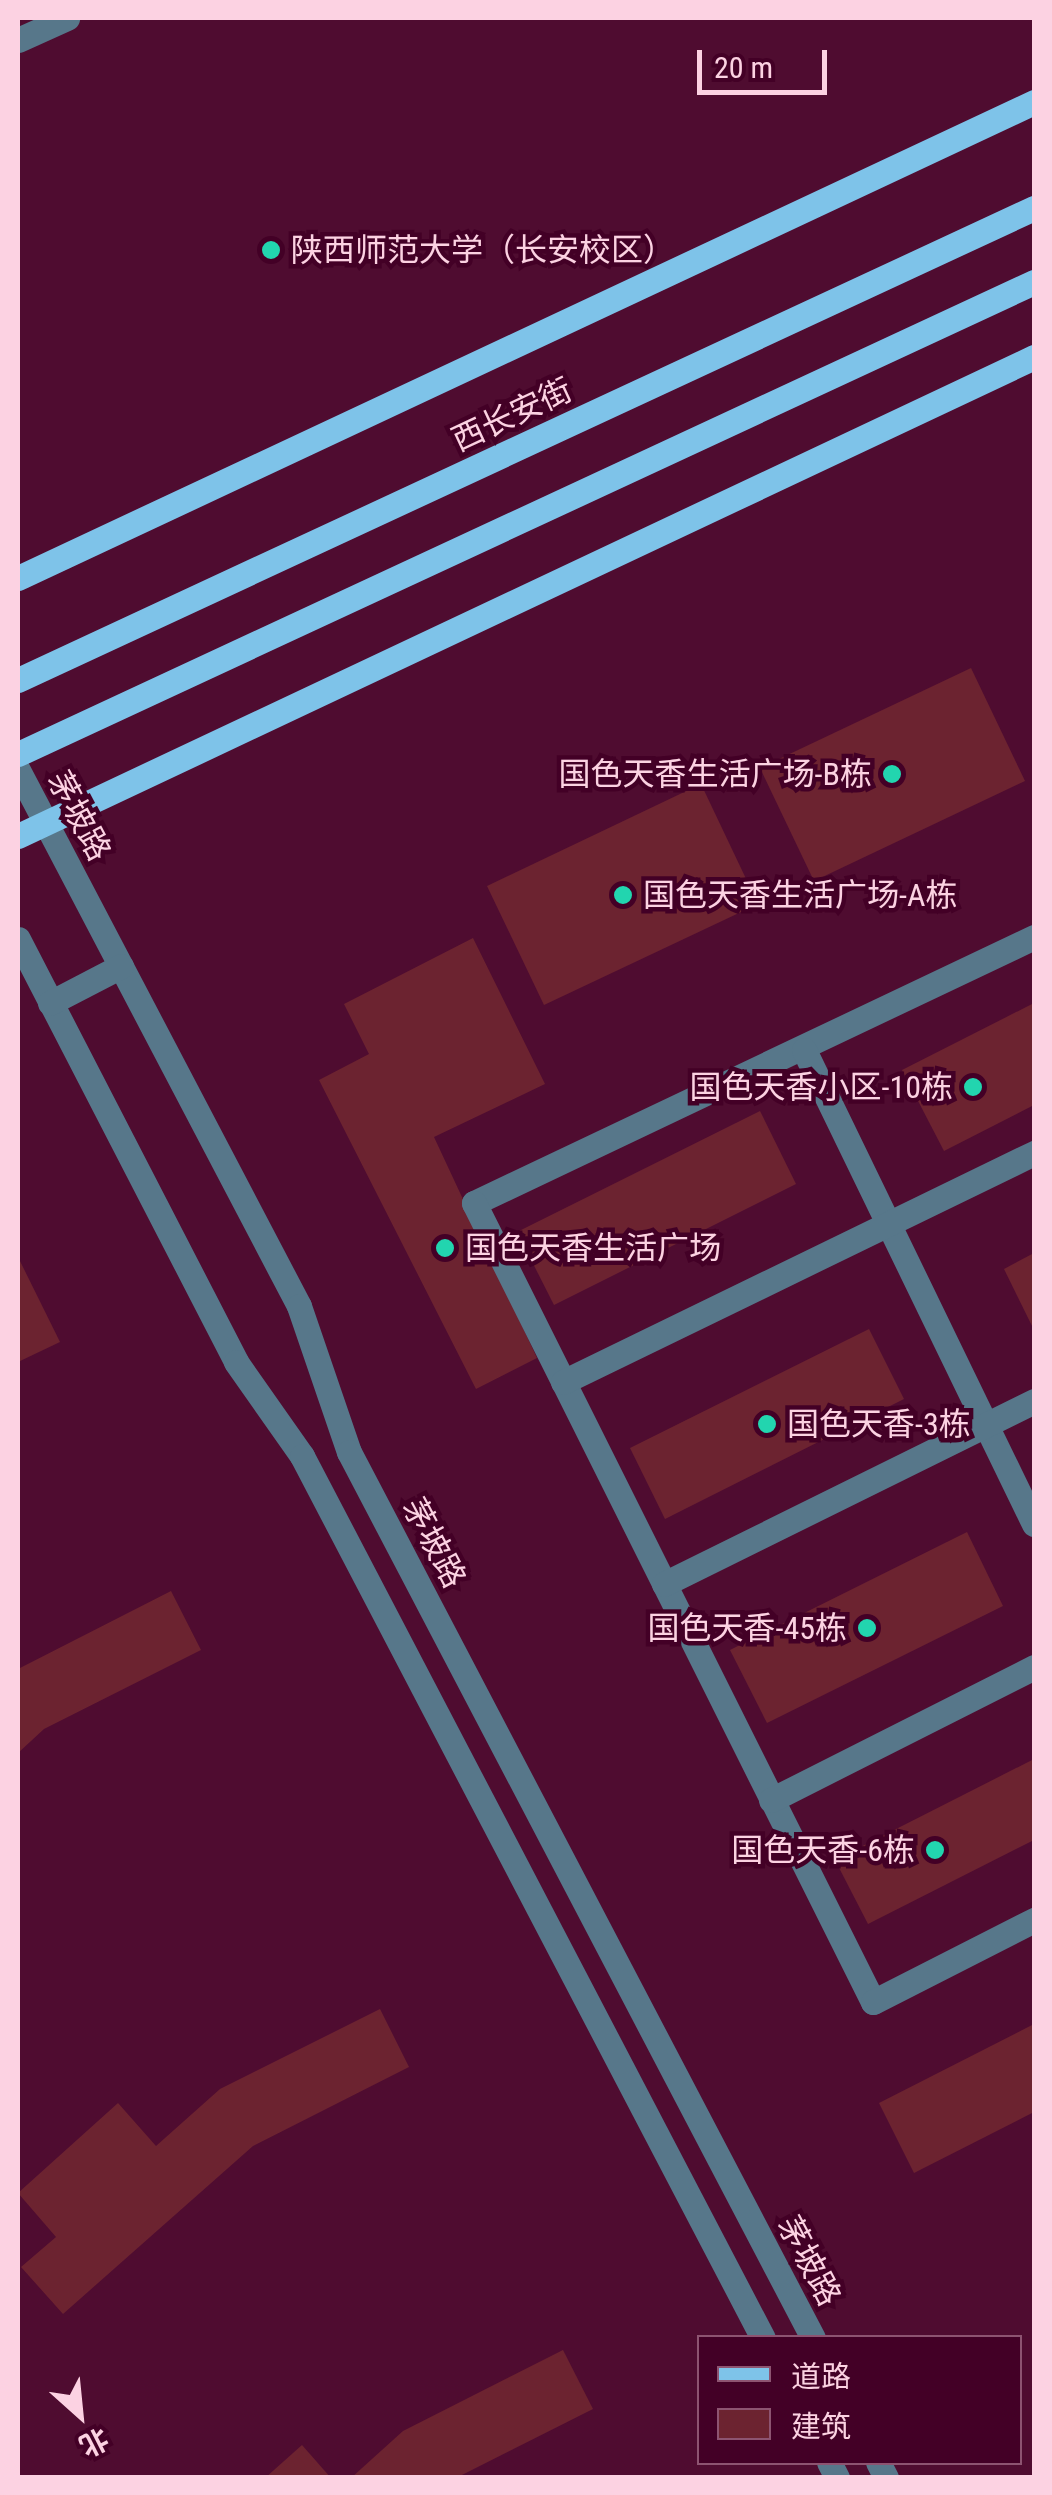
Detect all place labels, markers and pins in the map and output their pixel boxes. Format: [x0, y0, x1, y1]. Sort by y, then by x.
place label: 陕西师范大学（长安校区） [291, 231, 675, 269]
marker: 陕西师范大学（长安校区） [260, 239, 282, 261]
place label: 国色天香生活广场-B栋 [559, 755, 872, 793]
marker: 国色天香生活广场-B栋 [881, 763, 903, 785]
place label: 国色天香生活广场-A栋 [643, 876, 957, 914]
marker: 国色天香生活广场-A栋 [612, 884, 634, 906]
place label: 国色天香小区-10栋 [689, 1068, 953, 1106]
marker: 国色天香小区-10栋 [962, 1076, 984, 1098]
place label: 国色天香生活广场 [465, 1229, 721, 1267]
marker: 国色天香生活广场 [434, 1237, 456, 1259]
place label: 国色天香-3栋 [787, 1405, 971, 1443]
marker: 国色天香-3栋 [756, 1413, 778, 1435]
place label: 国色天香-45栋 [647, 1609, 847, 1647]
marker: 国色天香-45栋 [856, 1617, 878, 1639]
place label: 国色天香-6栋 [731, 1831, 915, 1869]
marker: 国色天香-6栋 [924, 1839, 946, 1861]

